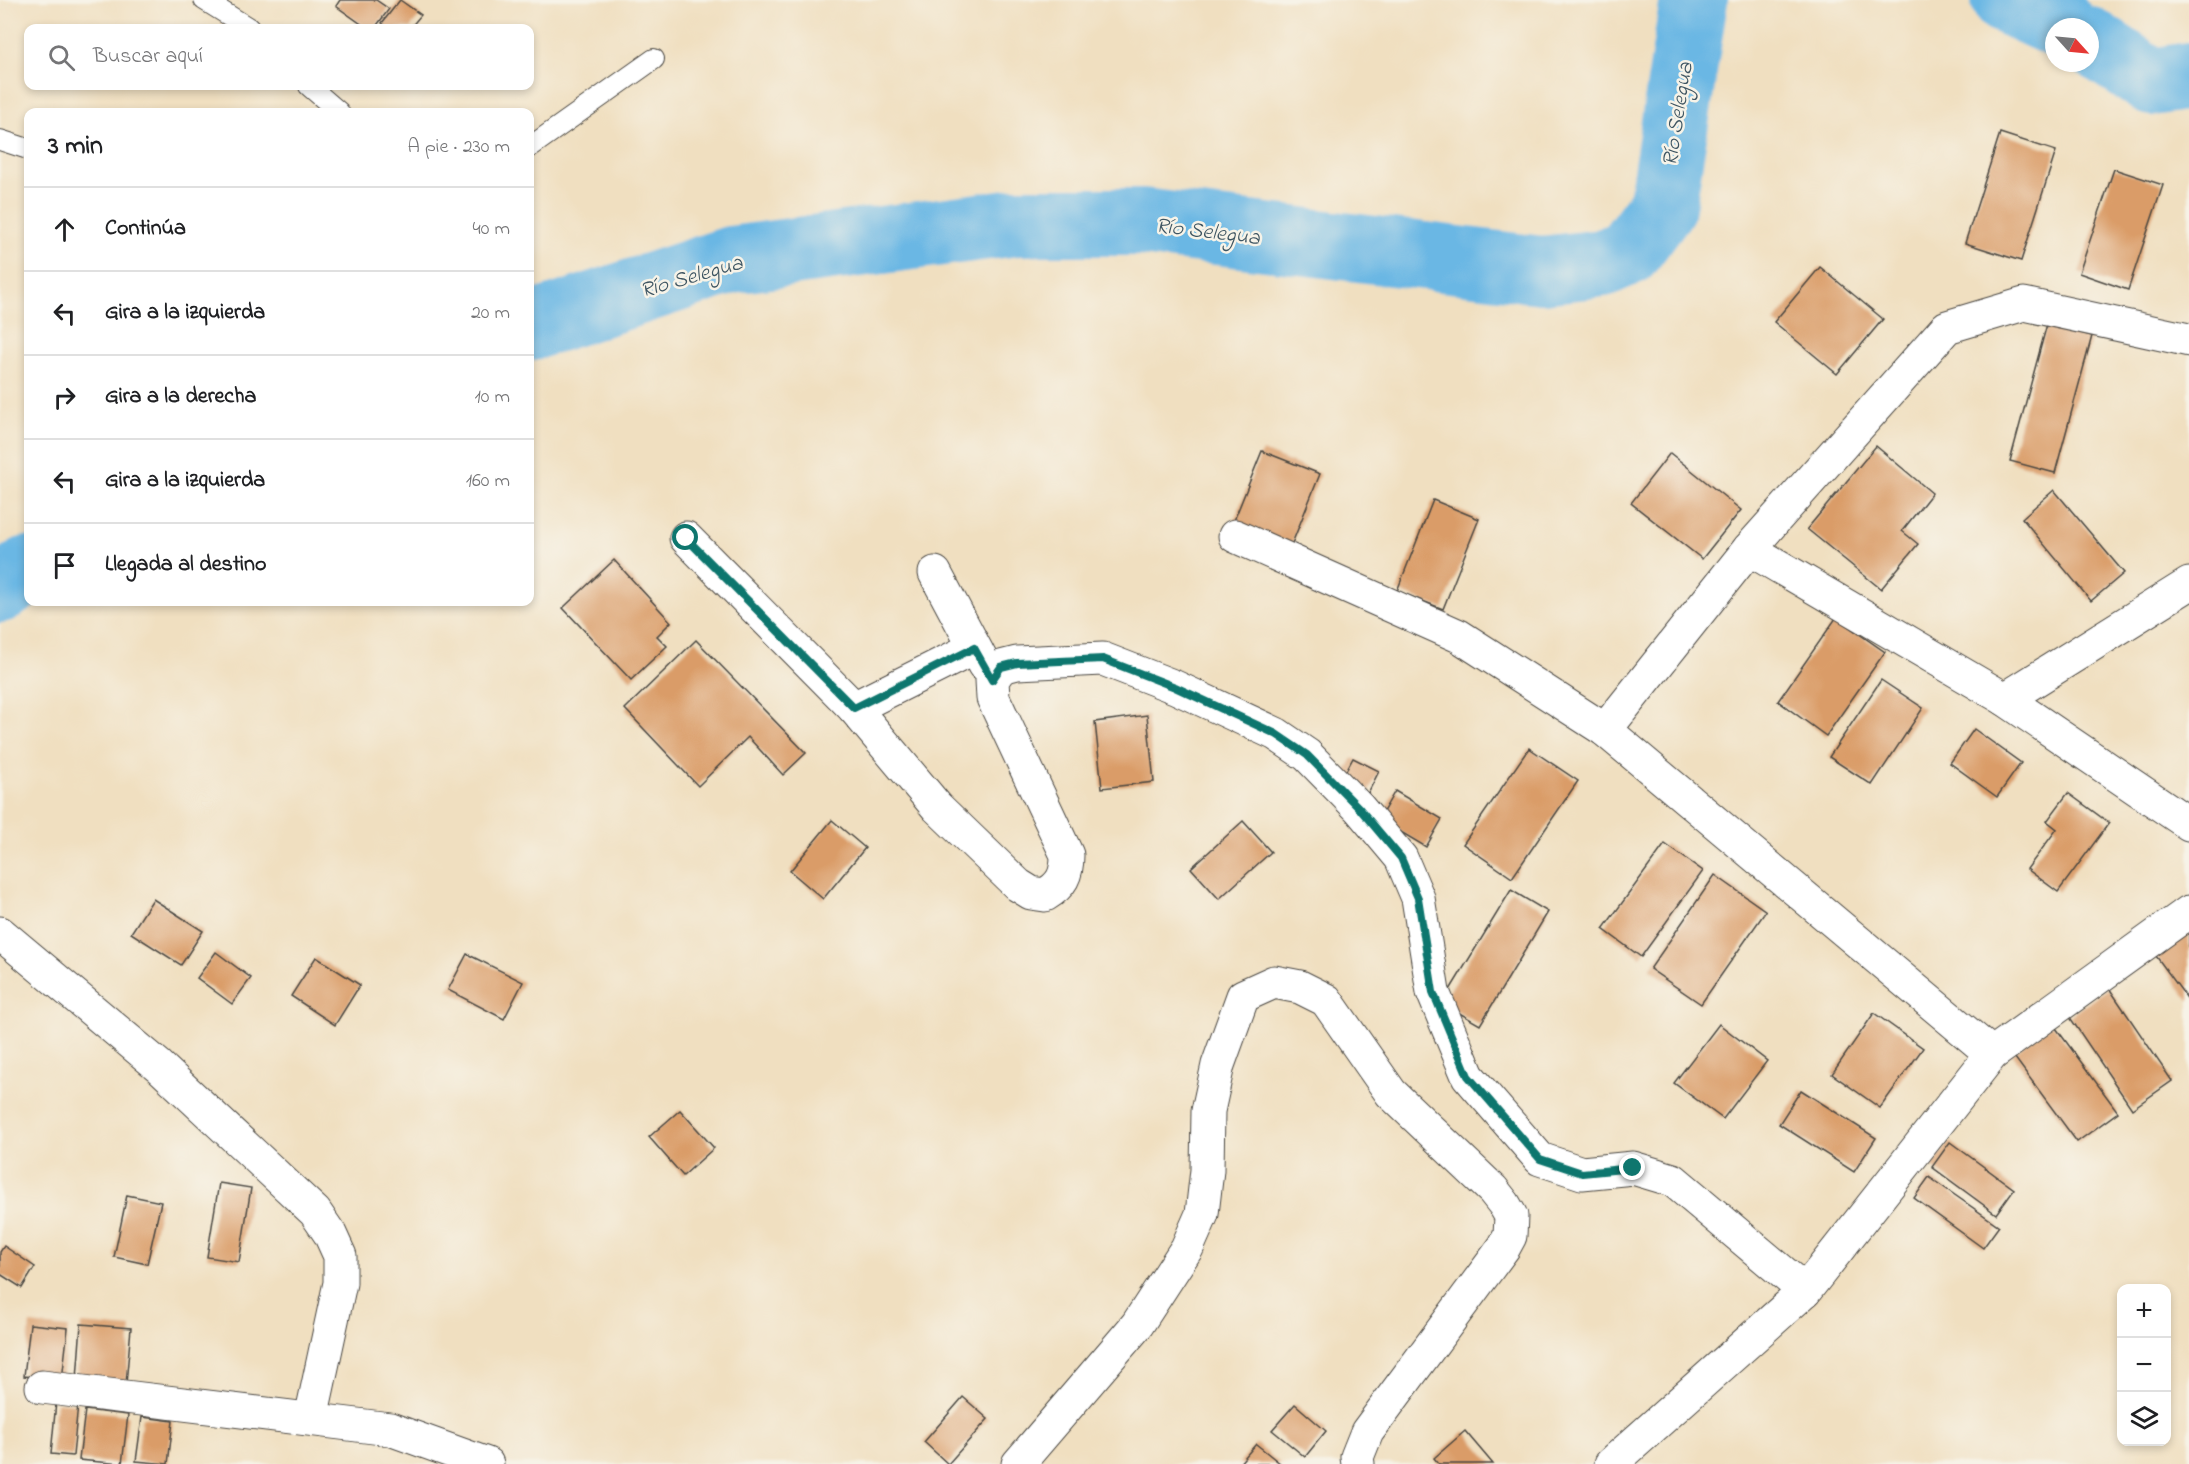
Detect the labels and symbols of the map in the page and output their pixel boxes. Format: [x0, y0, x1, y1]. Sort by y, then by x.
north arrow [2045, 18, 2099, 72]
water label: Río Selegua [1655, 59, 1703, 169]
water label: Río Selegua [1154, 211, 1263, 255]
water label: Río Selegua [637, 248, 748, 308]
route start [672, 524, 698, 550]
route end [1619, 1154, 1645, 1180]

